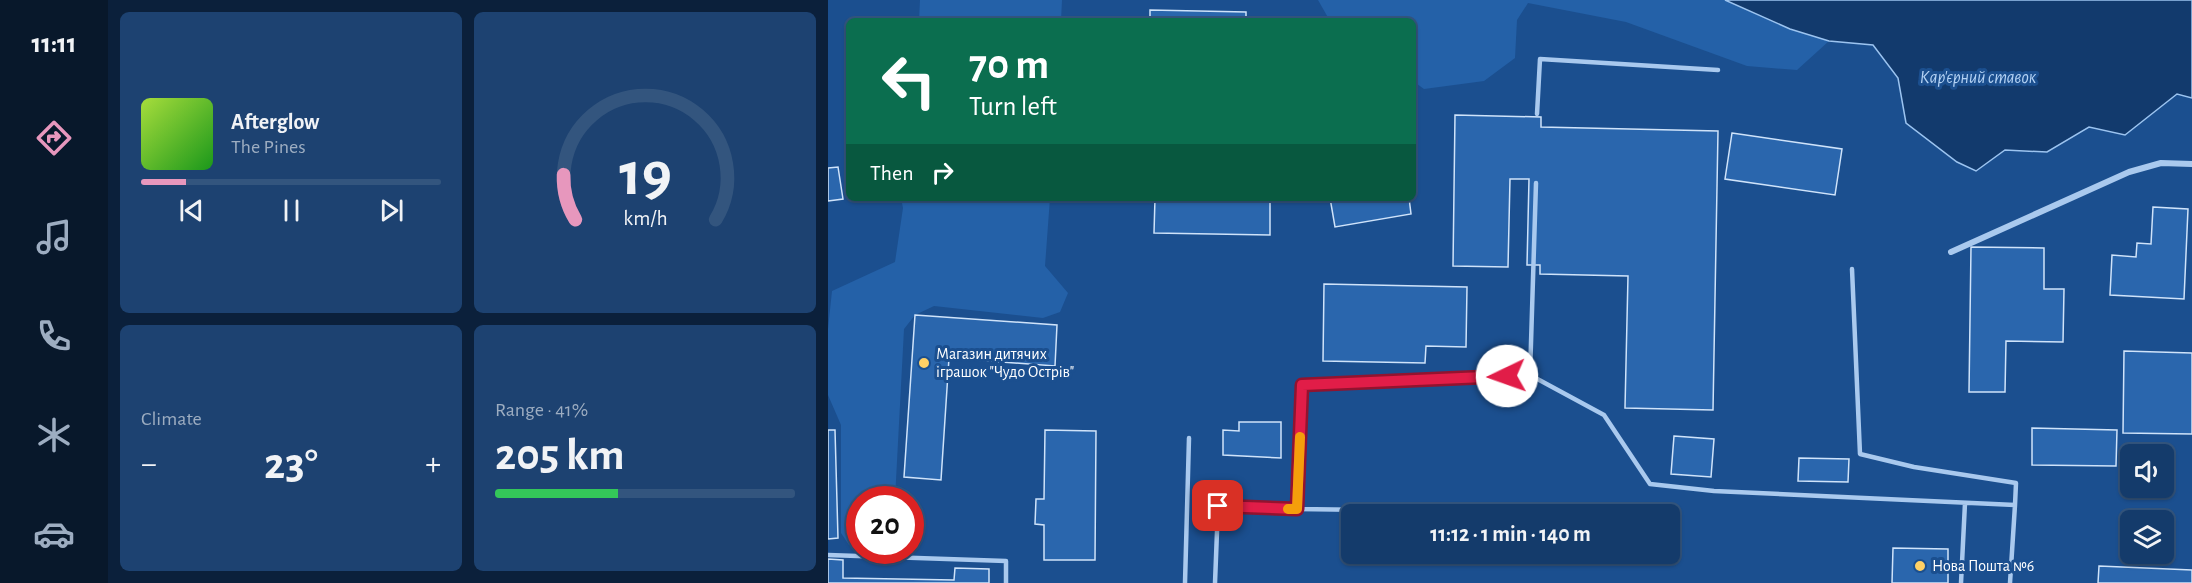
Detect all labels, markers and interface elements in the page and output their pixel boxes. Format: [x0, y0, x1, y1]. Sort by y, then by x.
text: 11:11 [31, 30, 77, 57]
icon: left [870, 42, 948, 120]
text: 70 m [969, 44, 1049, 86]
water label: Кар'єрний ставок [1920, 69, 2037, 87]
text: Turn left [969, 93, 1057, 120]
text: Afterglow [231, 111, 319, 133]
icon: directions [33, 117, 75, 159]
text: The Pines [231, 137, 306, 157]
text: 19 [619, 144, 671, 206]
icon: right [926, 156, 959, 189]
text: Then [870, 162, 914, 184]
icon: previous [175, 194, 208, 227]
icon: pause [275, 194, 308, 227]
icon: next [375, 194, 408, 227]
text: km/h [623, 208, 667, 229]
icon: music [33, 216, 75, 258]
icon: phone [33, 315, 75, 357]
position arrow [1475, 344, 1539, 408]
place label: Магазин дитячих іграшок "Чудо Острів" [936, 346, 1074, 381]
marker: Магазин дитячих іграшок "Чудо Острів" [917, 356, 931, 370]
text: Range · 41% [495, 400, 588, 420]
text: Climate [141, 409, 202, 429]
icon: climate [33, 414, 75, 456]
text: 205 km [495, 433, 624, 478]
text: 23° [264, 442, 318, 487]
map controls [2120, 444, 2174, 564]
button: sound [2120, 444, 2174, 498]
text: − [141, 448, 157, 481]
text: + [425, 448, 441, 481]
pin [1192, 480, 1243, 531]
speed limit sign: 20 [846, 486, 924, 564]
icon: arrive [1201, 489, 1234, 522]
button: layers [2120, 510, 2174, 564]
icon: car [33, 513, 75, 555]
text: 11:12 · 1 min · 140 m [1430, 523, 1591, 545]
place label: Нова Пошта №6 [1932, 558, 2034, 574]
marker: Нова Пошта №6 [1913, 559, 1927, 573]

